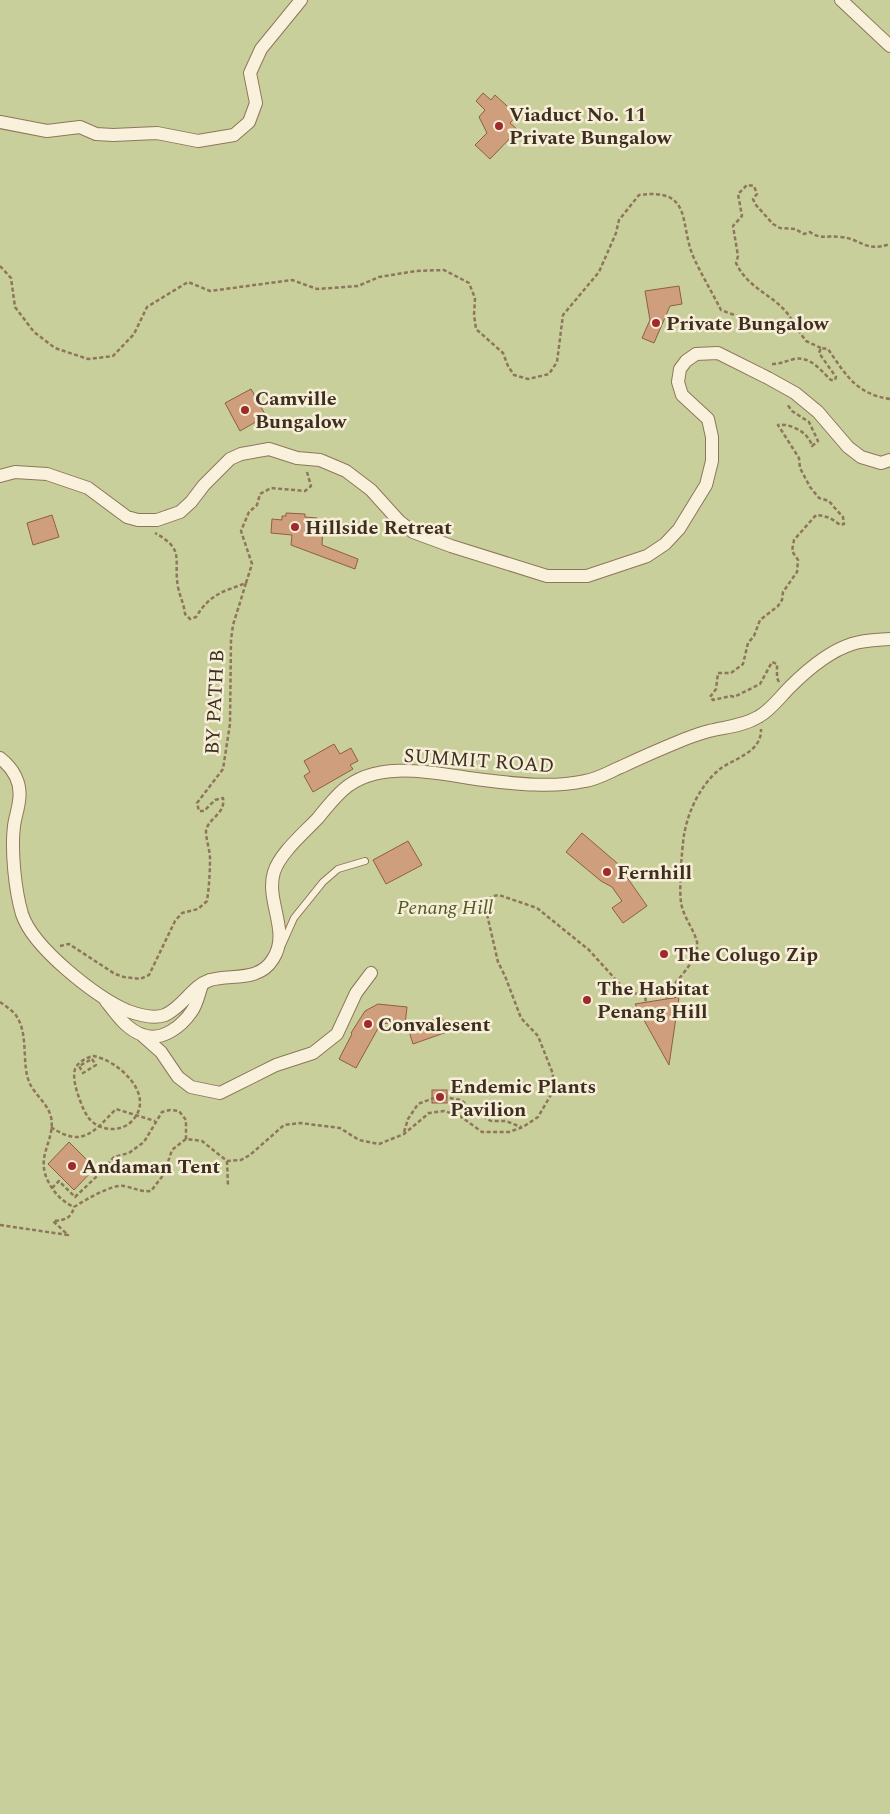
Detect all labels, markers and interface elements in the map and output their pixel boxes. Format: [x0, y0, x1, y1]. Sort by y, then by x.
place label: Viaduct No. 11 Private Bungalow [509, 100, 673, 153]
marker: Viaduct No. 11 Private Bungalow [493, 120, 505, 132]
place label: Private Bungalow [666, 309, 830, 339]
marker: Private Bungalow [650, 317, 662, 329]
place label: Camville Bungalow [255, 384, 348, 437]
marker: Camville Bungalow [239, 404, 251, 416]
place label: Hillside Retreat [305, 513, 452, 543]
marker: Hillside Retreat [289, 521, 301, 533]
street label: BY PATH B [197, 649, 233, 755]
street label: SUMMIT ROAD [403, 741, 555, 781]
place label: Fernhill [617, 858, 692, 888]
marker: Fernhill [601, 866, 613, 878]
park label: Penang Hill [397, 893, 493, 923]
place label: The Colugo Zip [674, 940, 818, 970]
marker: The Colugo Zip [658, 948, 670, 960]
place label: The Habitat Penang Hill [597, 974, 710, 1027]
marker: The Habitat Penang Hill [581, 994, 593, 1006]
place label: Convalesent [378, 1010, 491, 1040]
marker: Convalesent [362, 1018, 374, 1030]
place label: Endemic Plants Pavilion [450, 1072, 596, 1125]
marker: Endemic Plants Pavilion [434, 1091, 446, 1103]
place label: Andaman Tent [82, 1152, 221, 1182]
marker: Andaman Tent [66, 1160, 78, 1172]

